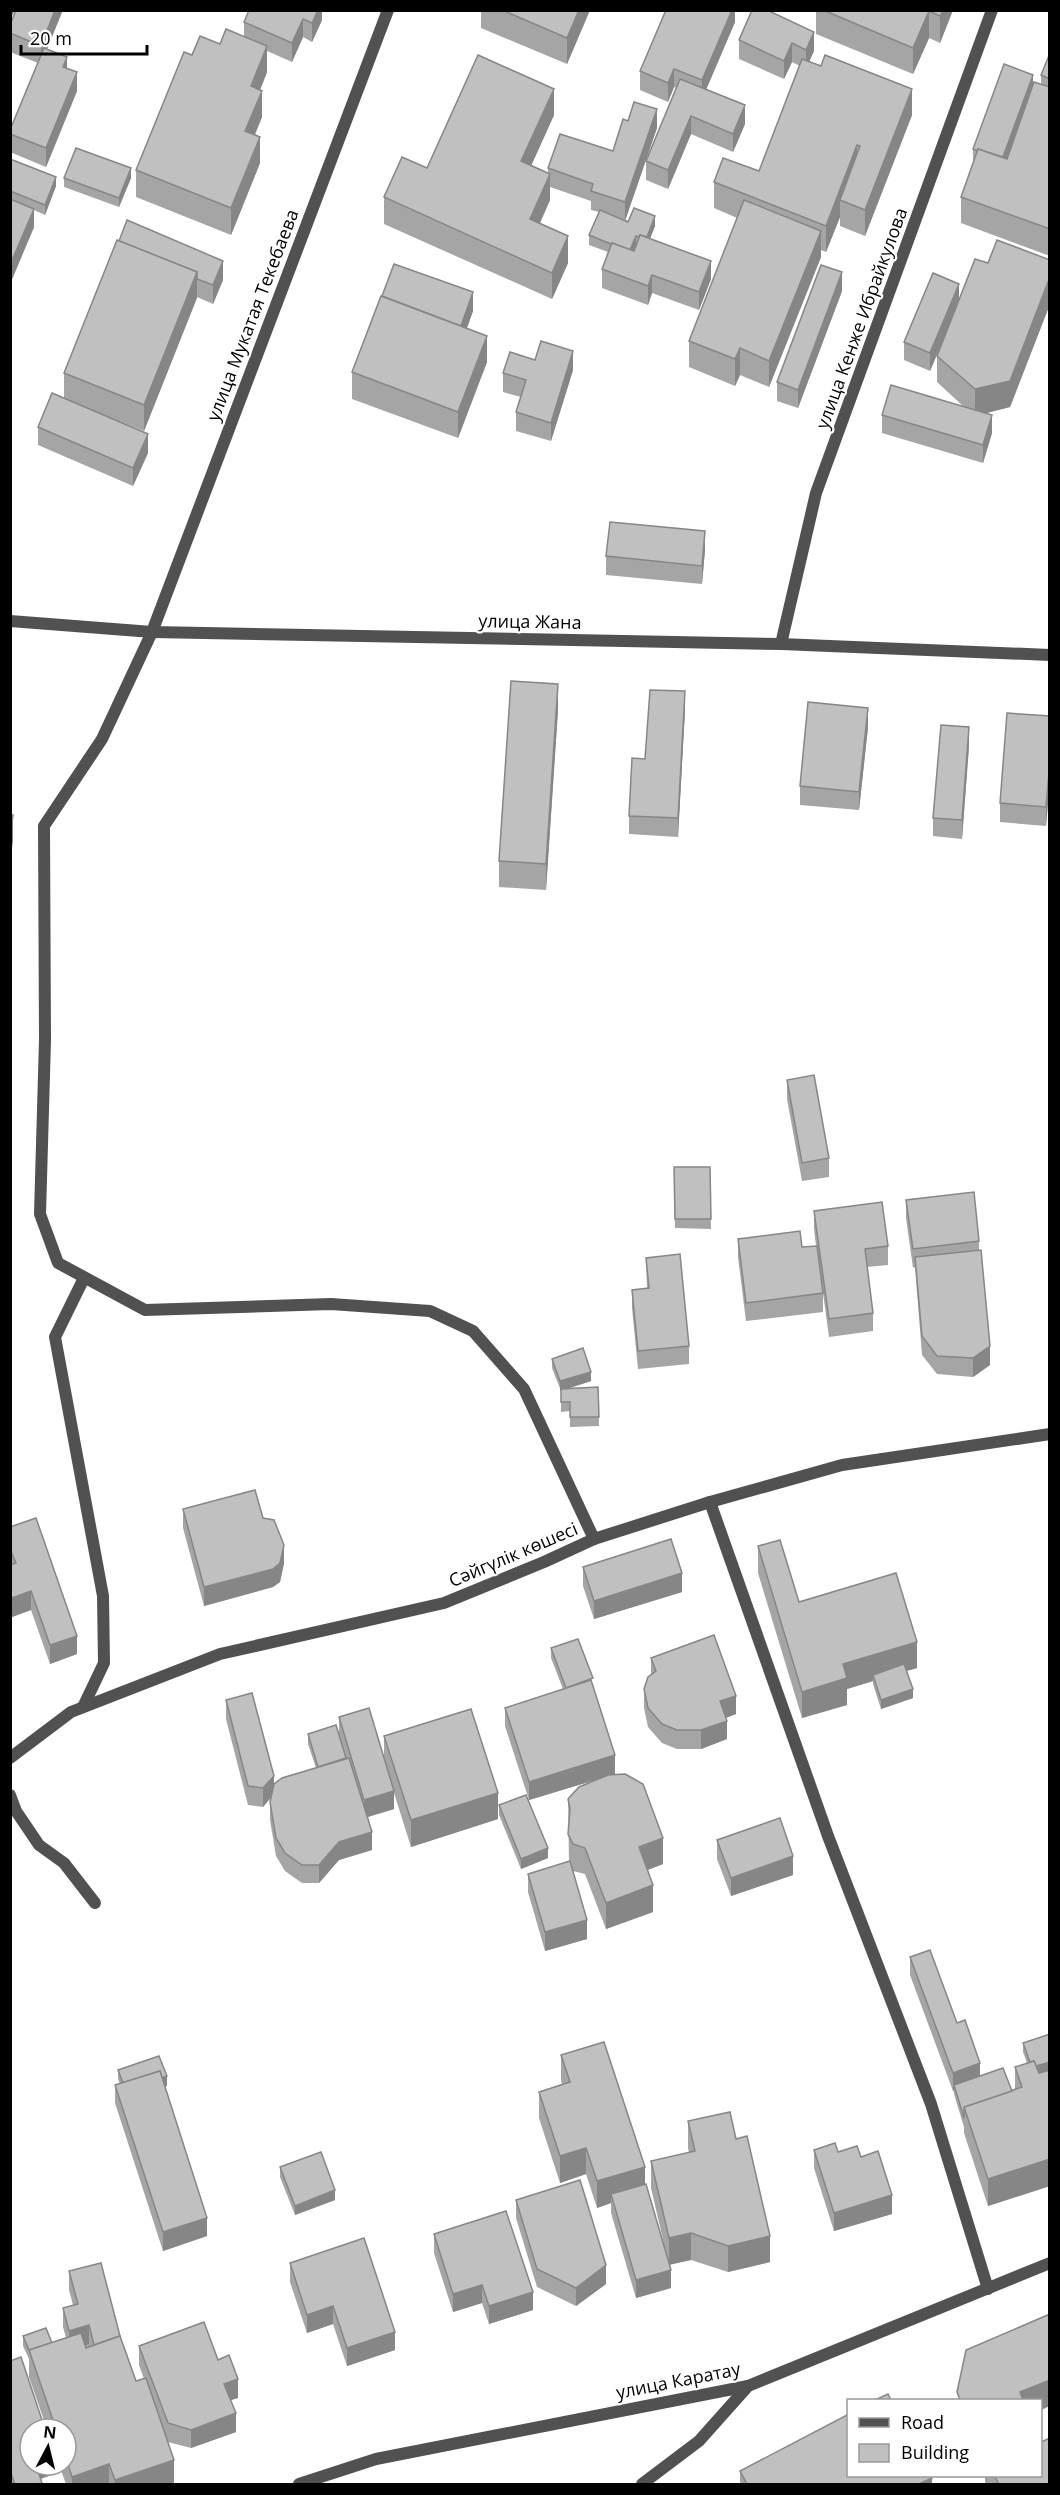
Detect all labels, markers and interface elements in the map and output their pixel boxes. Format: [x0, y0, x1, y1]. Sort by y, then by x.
scale bar [21, 18, 147, 56]
text: 20 m [30, 26, 72, 50]
street label: улица Кенже Ибрайкулова [810, 204, 912, 432]
street label: улица Мукатая Текебаева [200, 206, 304, 424]
street label: улица Жана [478, 608, 582, 634]
street label: Сәйгүлік көшесі [445, 1516, 581, 1592]
street label: улица Каратау [614, 2356, 743, 2404]
legend [847, 2399, 1042, 2477]
text: Road [901, 2410, 944, 2434]
north arrow [18, 2417, 78, 2477]
text: N [42, 2420, 58, 2444]
text: Building [901, 2440, 969, 2464]

